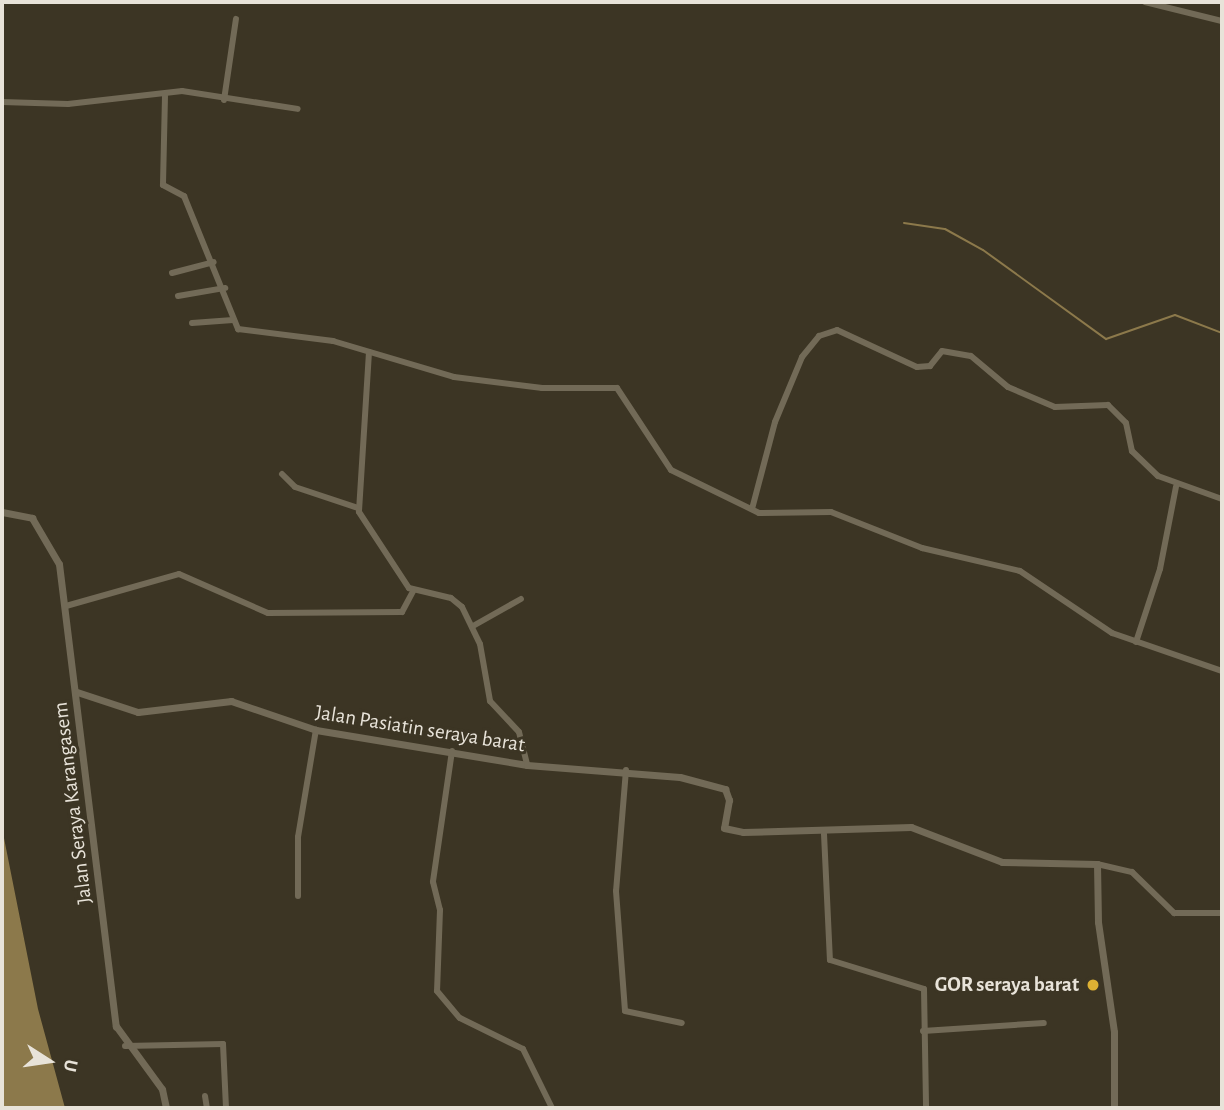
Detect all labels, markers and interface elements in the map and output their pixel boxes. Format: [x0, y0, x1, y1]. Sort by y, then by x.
street label: Jalan Pasiatin seraya barat [313, 700, 527, 758]
street label: Jalan Seraya Karangasem [48, 701, 98, 905]
place label: GOR seraya barat [935, 972, 1079, 998]
marker: GOR seraya barat [1085, 977, 1101, 993]
north arrow [14, 1026, 84, 1096]
text: U [59, 1058, 81, 1073]

